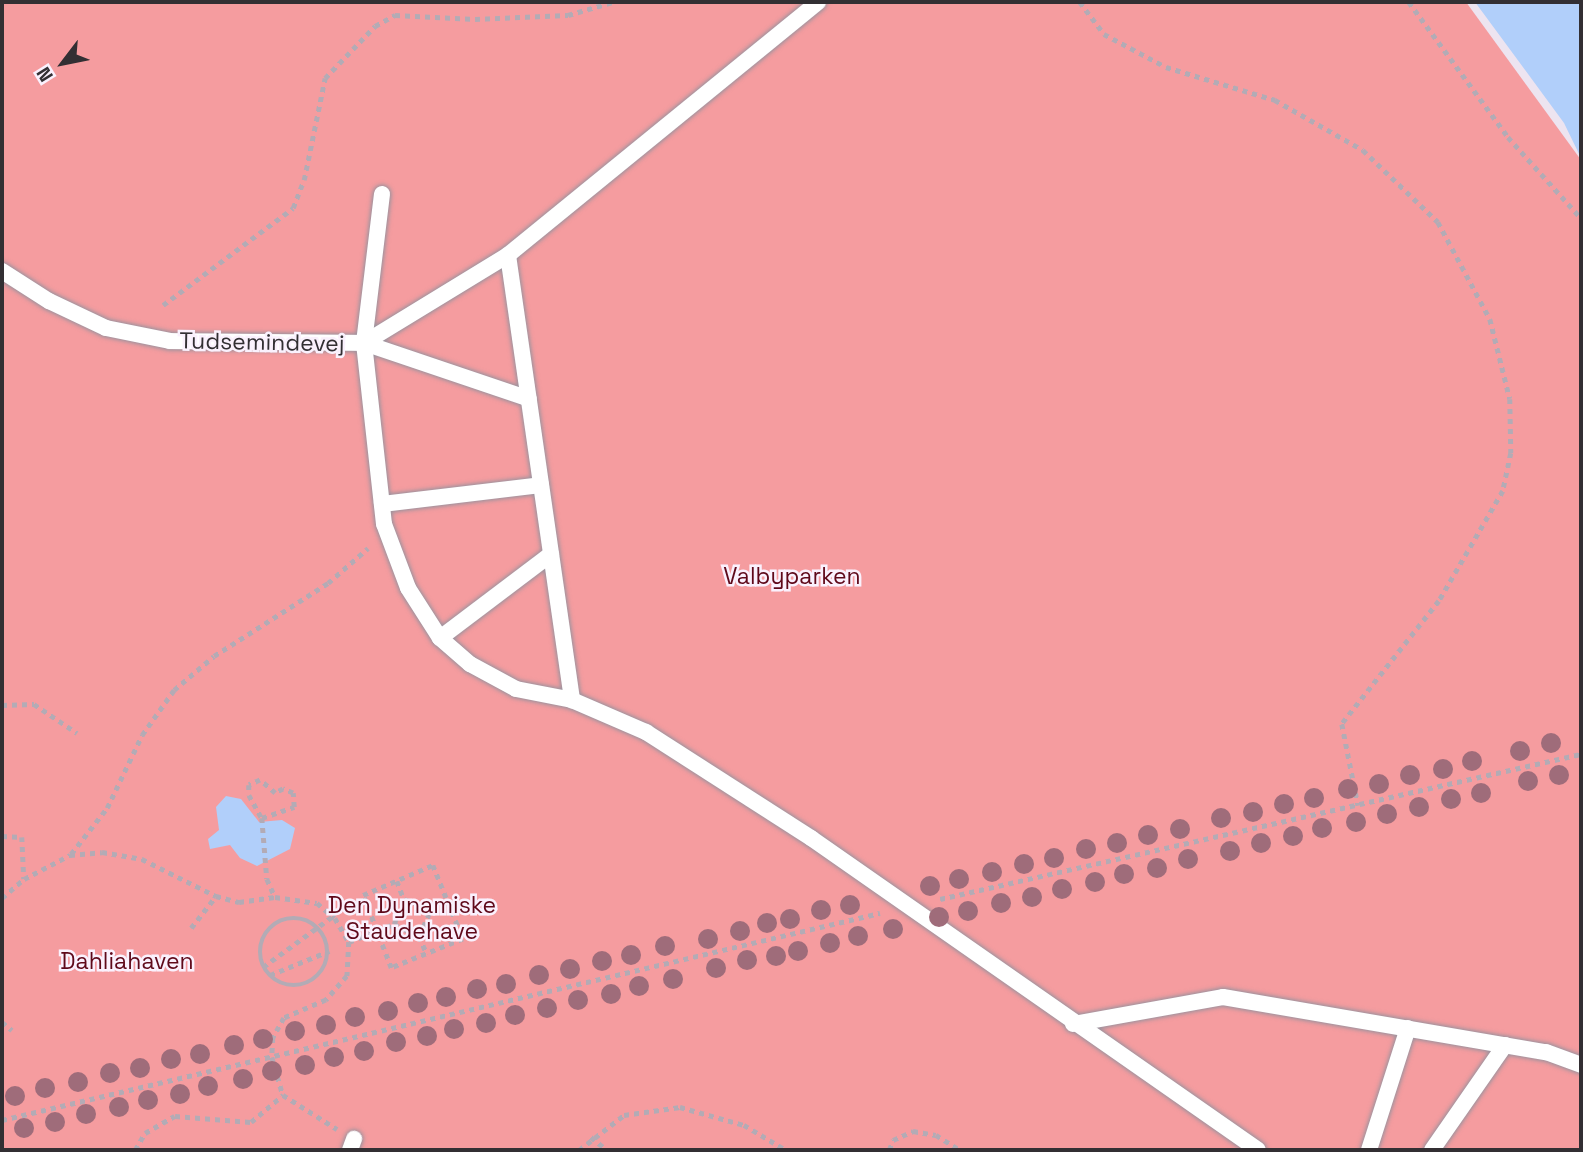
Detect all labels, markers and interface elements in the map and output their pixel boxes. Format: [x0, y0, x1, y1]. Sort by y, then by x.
north arrow [28, 28, 98, 98]
text: N [31, 62, 59, 86]
street label: Tudsemindevej [179, 327, 345, 357]
park label: Valbyparken [723, 562, 861, 590]
park label: Den Dynamiske Staudehave [328, 891, 496, 945]
park label: Dahliahaven [60, 947, 194, 975]

